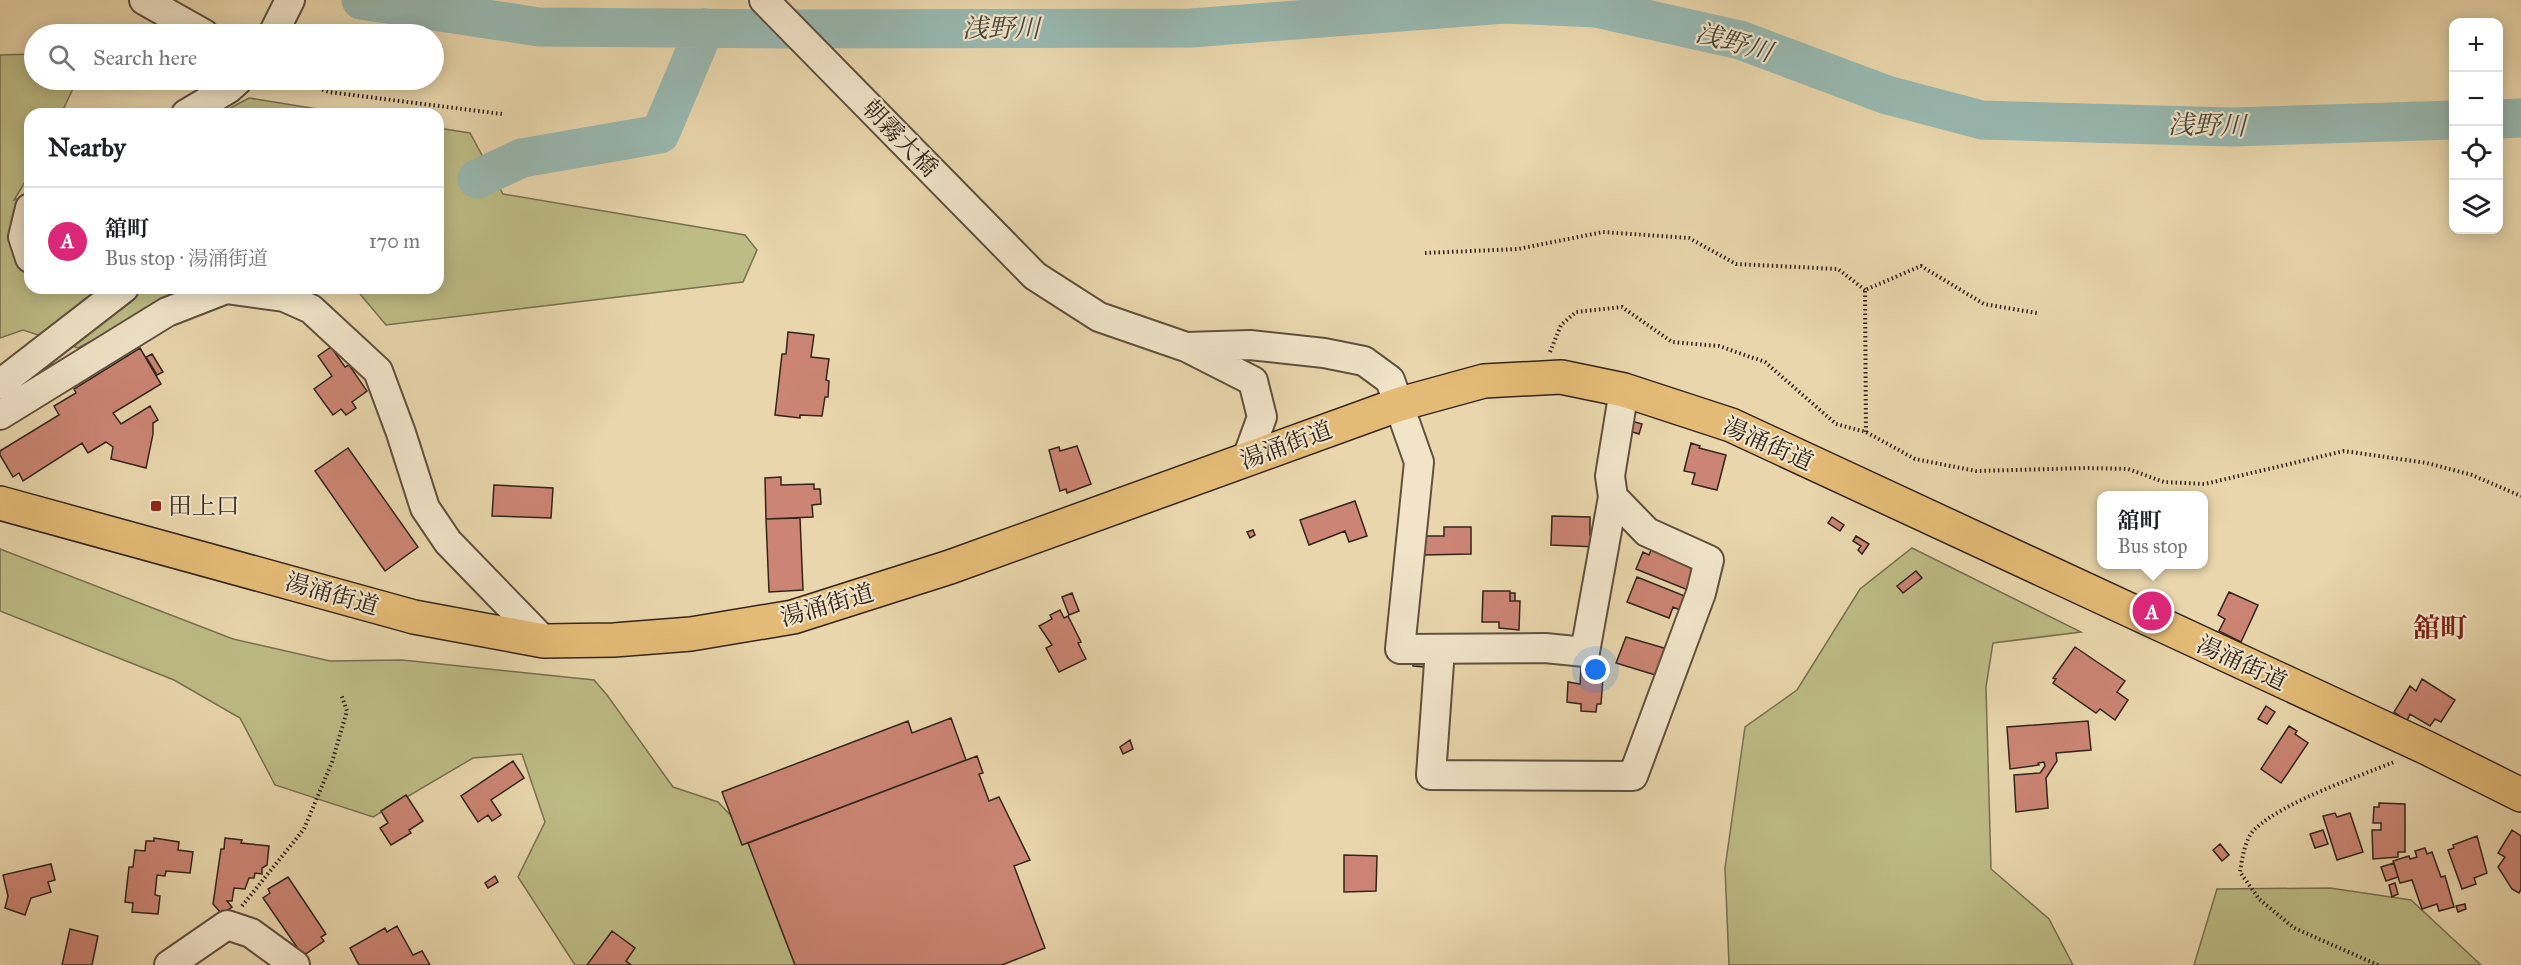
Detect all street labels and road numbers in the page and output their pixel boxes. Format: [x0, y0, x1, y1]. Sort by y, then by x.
street label: 朝霧大橋 [856, 93, 944, 183]
street label: 湯涌街道 [1718, 411, 1818, 477]
street label: 湯涌街道 [1236, 414, 1336, 476]
street label: 湯涌街道 [282, 566, 382, 622]
street label: 湯涌街道 [777, 577, 877, 633]
street label: 湯涌街道 [2192, 629, 2292, 697]

